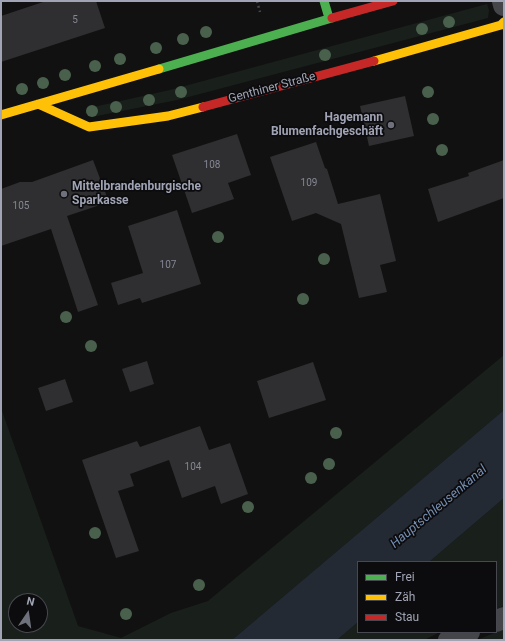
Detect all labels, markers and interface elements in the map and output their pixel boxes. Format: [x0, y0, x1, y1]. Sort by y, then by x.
house number: 5 [72, 14, 78, 26]
street label: Genthiner Straße [227, 69, 317, 107]
place label: Hagemann Blumenfachgeschäft [271, 111, 383, 139]
marker: Hagemann Blumenfachgeschäft [386, 120, 396, 130]
house number: 108 [204, 159, 220, 171]
house number: 109 [301, 177, 317, 189]
place label: Mittelbrandenburgische Sparkasse [72, 180, 201, 208]
marker: Mittelbrandenburgische Sparkasse [59, 189, 69, 199]
house number: 105 [13, 200, 29, 212]
house number: 107 [160, 259, 176, 271]
house number: 104 [185, 461, 201, 473]
water label: Hauptschleusenkanal [388, 462, 490, 552]
legend [357, 561, 497, 633]
text: Frei [395, 570, 415, 584]
text: Zäh [395, 590, 415, 604]
north arrow [8, 593, 48, 633]
text: N [25, 595, 36, 609]
text: Stau [395, 610, 419, 624]

